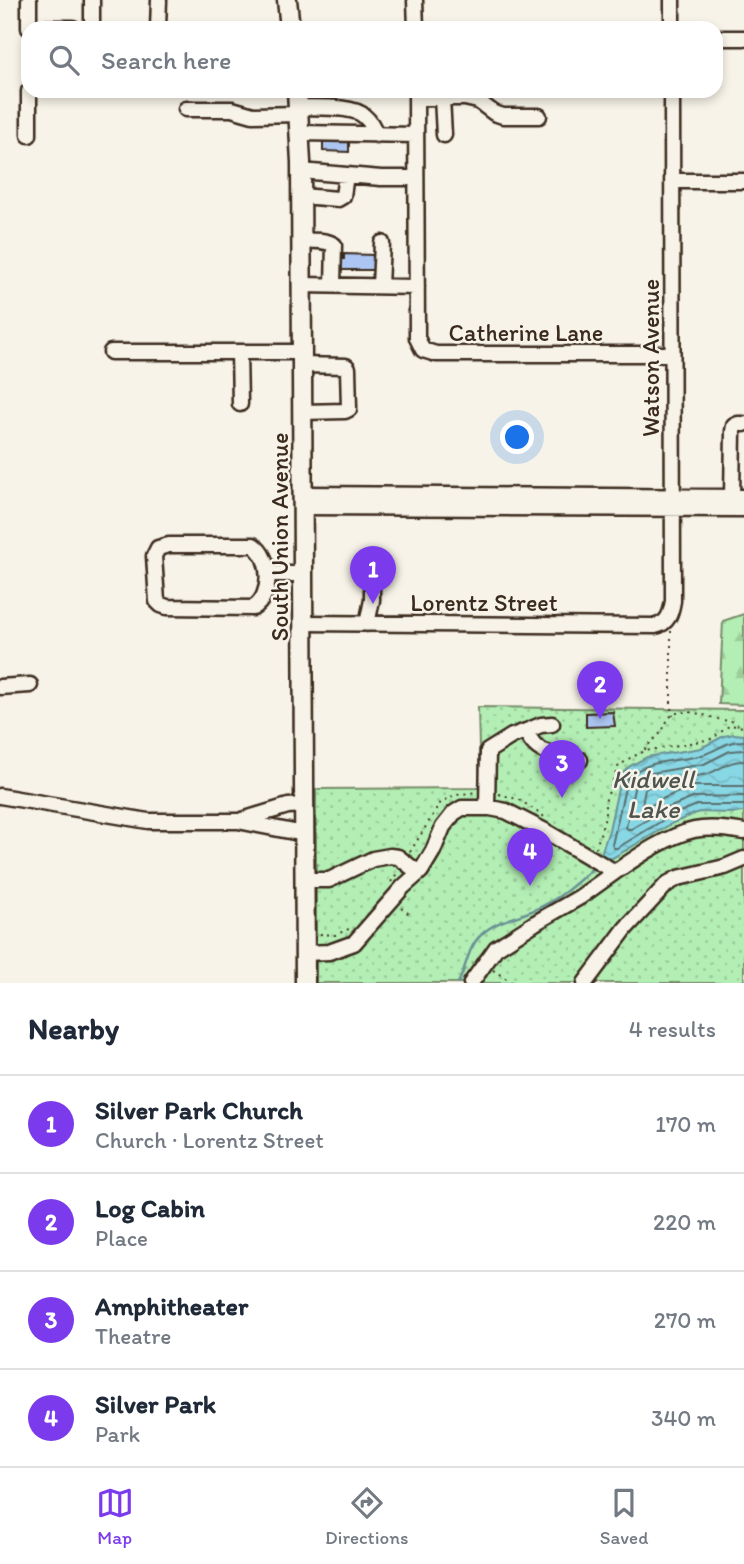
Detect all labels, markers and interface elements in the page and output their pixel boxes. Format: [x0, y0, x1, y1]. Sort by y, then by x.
search box [21, 21, 723, 98]
icon: search [45, 41, 83, 79]
text: Search here [101, 44, 231, 76]
street label: Watson Avenue [636, 279, 665, 437]
street label: Catherine Lane [449, 318, 603, 347]
your location [500, 420, 534, 454]
street label: South Union Avenue [265, 433, 294, 641]
pin: 1 [350, 546, 396, 604]
street label: Lorentz Street [410, 588, 558, 617]
pin: 2 [577, 661, 623, 719]
pin: 3 [539, 740, 585, 798]
water label: Kidwell Lake [612, 763, 696, 825]
pin: 4 [507, 828, 553, 886]
text: Nearby [28, 1010, 119, 1047]
text: 4 results [629, 1015, 716, 1043]
text: Silver Park Church [95, 1094, 303, 1126]
text: 1 [46, 1110, 56, 1138]
text: 170 m [655, 1110, 716, 1138]
text: Church · Lorentz Street [95, 1126, 324, 1154]
text: Log Cabin [95, 1192, 205, 1224]
text: 2 [45, 1208, 57, 1236]
text: 220 m [653, 1208, 716, 1236]
text: Place [95, 1224, 148, 1252]
text: Amphitheater [95, 1290, 248, 1322]
text: 3 [45, 1306, 57, 1334]
text: 270 m [654, 1306, 716, 1334]
text: Theatre [95, 1322, 171, 1350]
text: Silver Park [95, 1388, 216, 1420]
text: 4 [44, 1404, 58, 1432]
text: 340 m [651, 1404, 716, 1432]
text: Park [95, 1420, 140, 1448]
tab: Map [96, 1484, 134, 1549]
tab: Directions [325, 1484, 409, 1549]
tab: Saved [600, 1484, 648, 1549]

